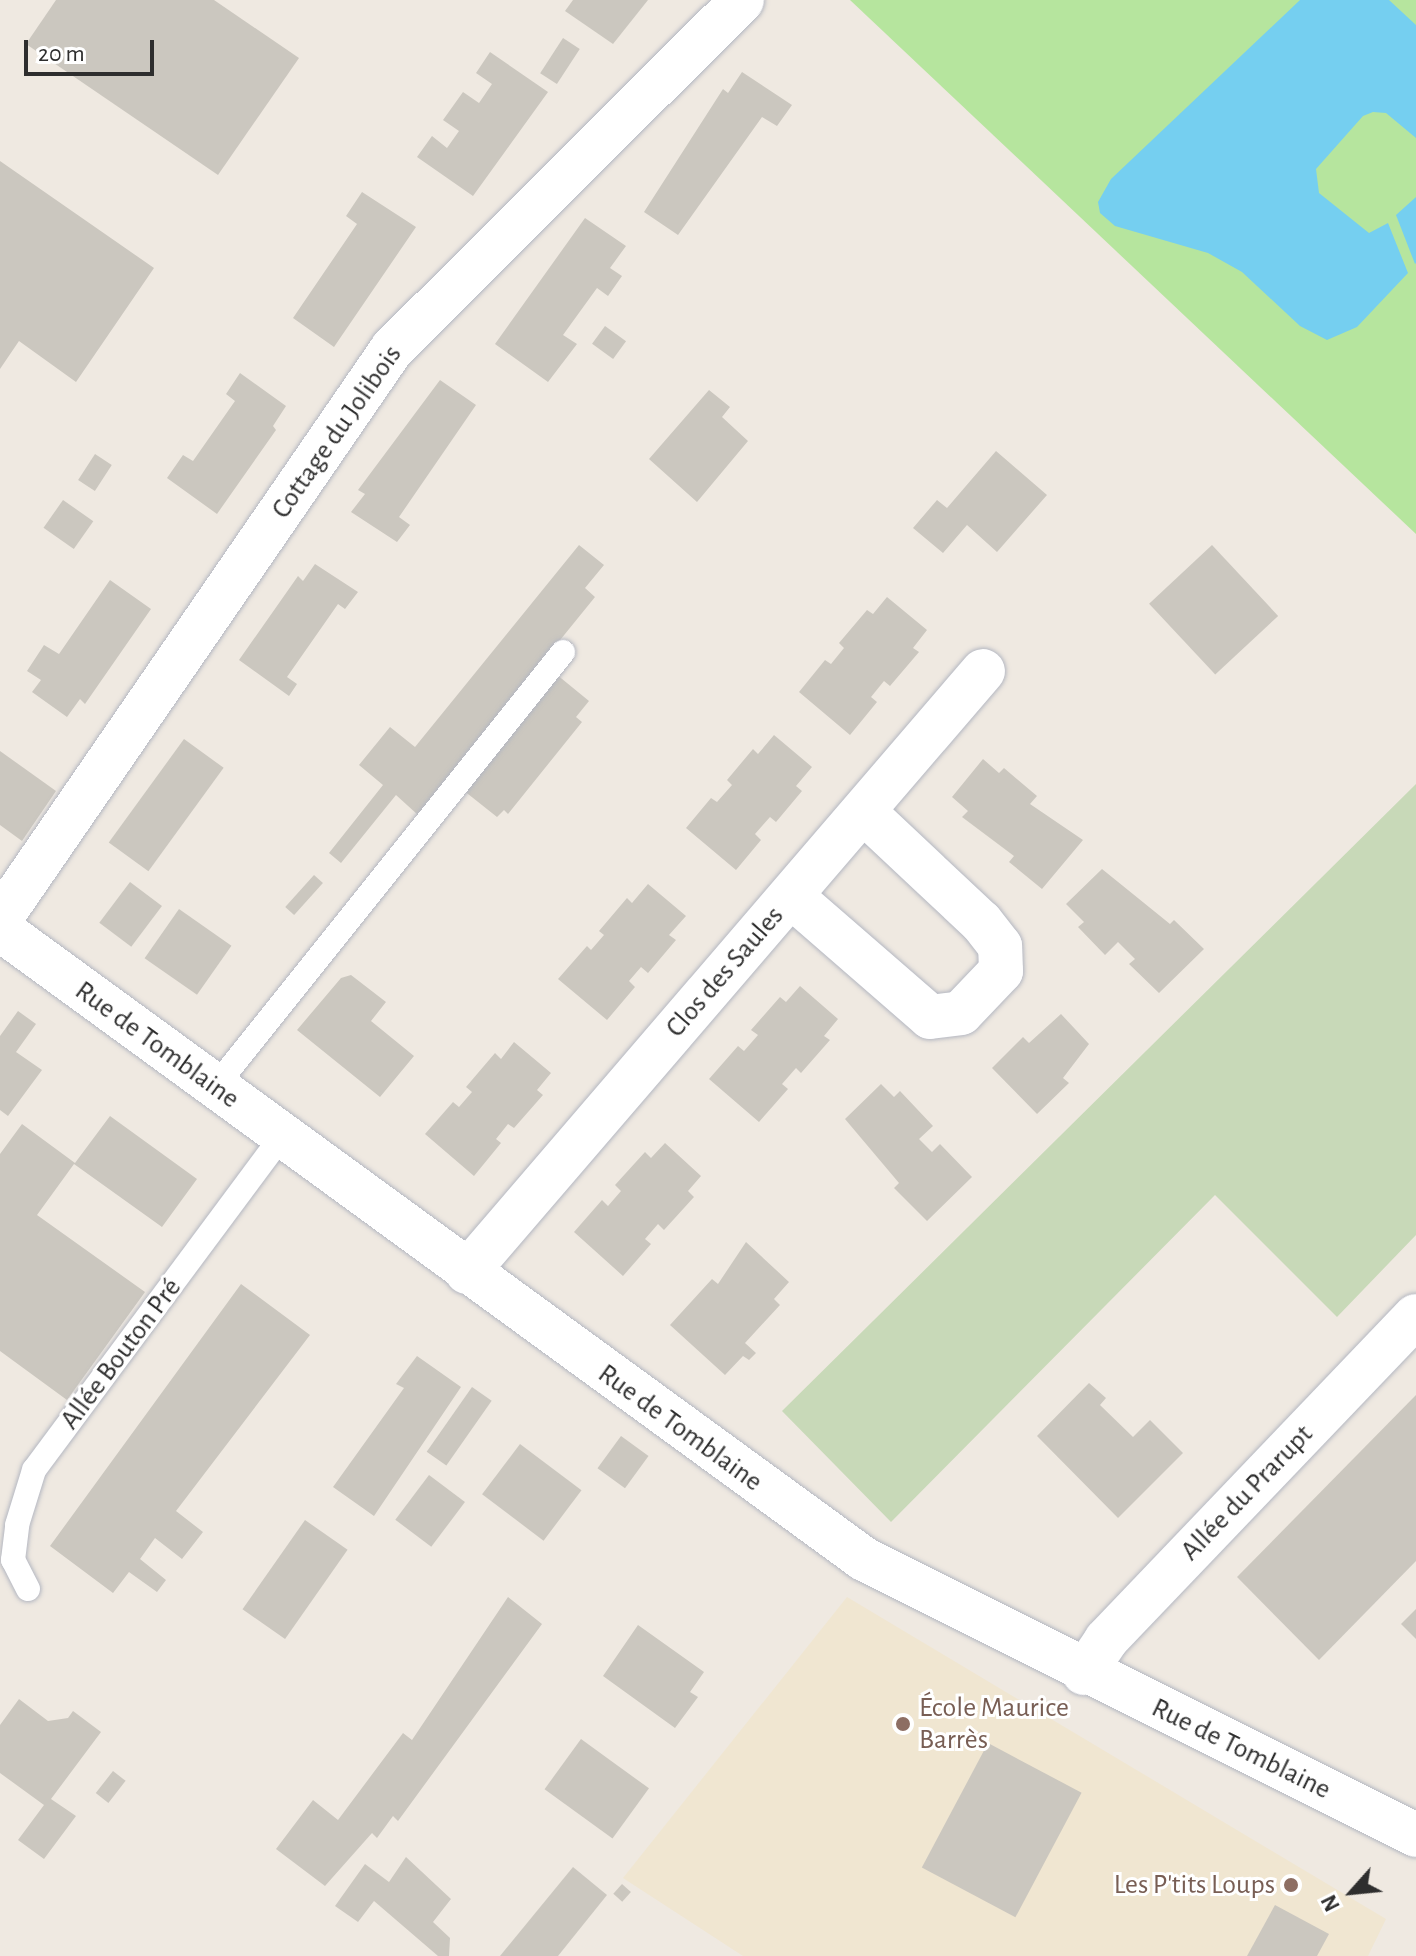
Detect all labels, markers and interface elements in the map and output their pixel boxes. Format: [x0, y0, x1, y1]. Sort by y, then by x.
scale bar [28, 24, 158, 74]
text: 20 m [38, 42, 85, 66]
street label: Cottage du Jolibois [265, 339, 409, 525]
street label: Clos des Saules [659, 900, 791, 1044]
street label: Rue de Tomblaine [68, 974, 246, 1116]
street label: Allée Bouton Pré [53, 1272, 189, 1436]
street label: Rue de Tomblaine [591, 1357, 769, 1499]
street label: Allée du Prarupt [1174, 1418, 1320, 1568]
place label: École Maurice Barrès [919, 1691, 1069, 1757]
street label: Rue de Tomblaine [1146, 1691, 1336, 1807]
marker: École Maurice Barrès [894, 1715, 912, 1733]
north arrow [1312, 1852, 1392, 1932]
place label: Les P'tits Loups [1114, 1868, 1275, 1902]
marker: Les P'tits Loups [1282, 1876, 1300, 1894]
text: N [1317, 1891, 1344, 1915]

